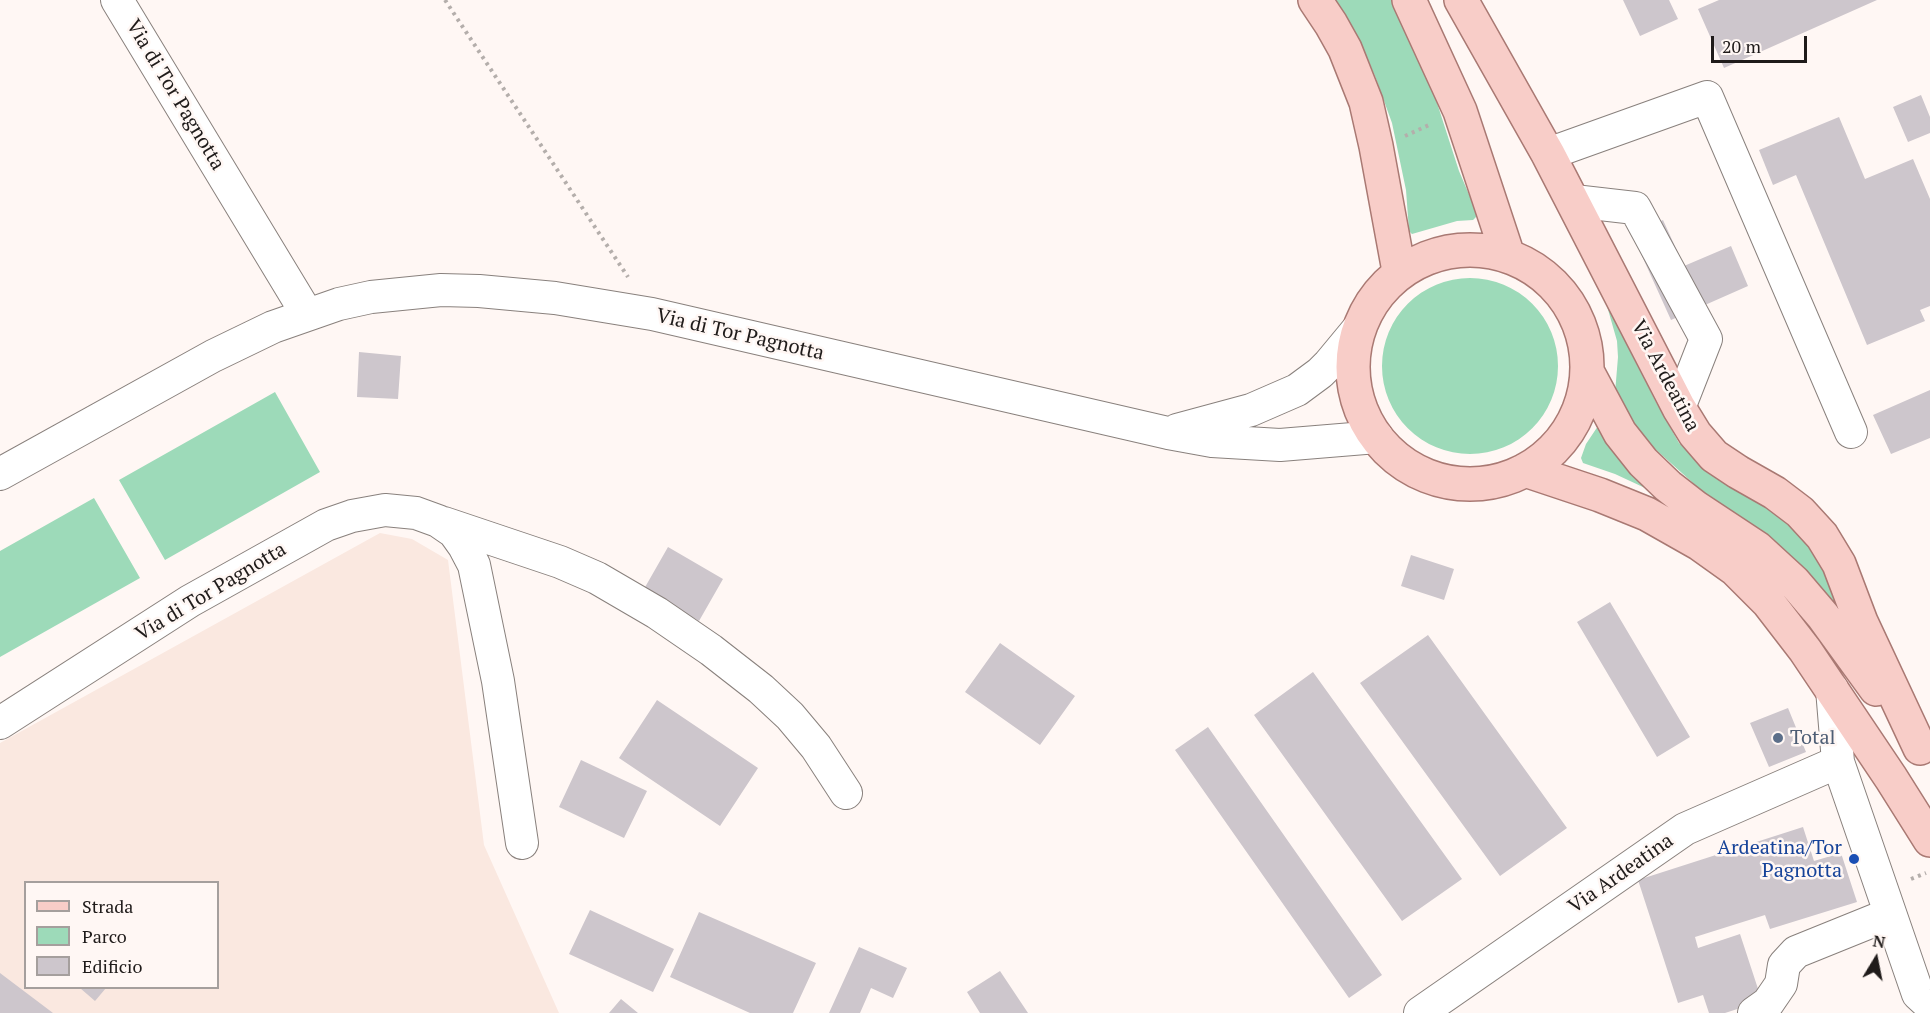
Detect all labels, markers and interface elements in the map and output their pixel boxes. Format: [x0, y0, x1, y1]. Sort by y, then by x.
street label: Via di Tor Pagnotta [121, 15, 229, 175]
scale bar [1714, 24, 1810, 62]
text: 20 m [1722, 34, 1761, 58]
street label: Via di Tor Pagnotta [654, 304, 826, 366]
street label: Via Ardeatina [1626, 316, 1704, 436]
street label: Via di Tor Pagnotta [131, 538, 291, 646]
place label: Total [1790, 726, 1835, 750]
marker: Total [1771, 731, 1785, 745]
street label: Via Ardeatina [1564, 829, 1678, 919]
place label: Ardeatina/Tor Pagnotta [1717, 836, 1842, 883]
marker: Ardeatina/Tor Pagnotta [1847, 852, 1861, 866]
legend [24, 881, 219, 989]
text: Strada [82, 894, 133, 918]
text: Parco [82, 924, 127, 948]
north arrow [1846, 929, 1906, 989]
text: N [1871, 929, 1887, 953]
text: Edificio [82, 954, 142, 978]

